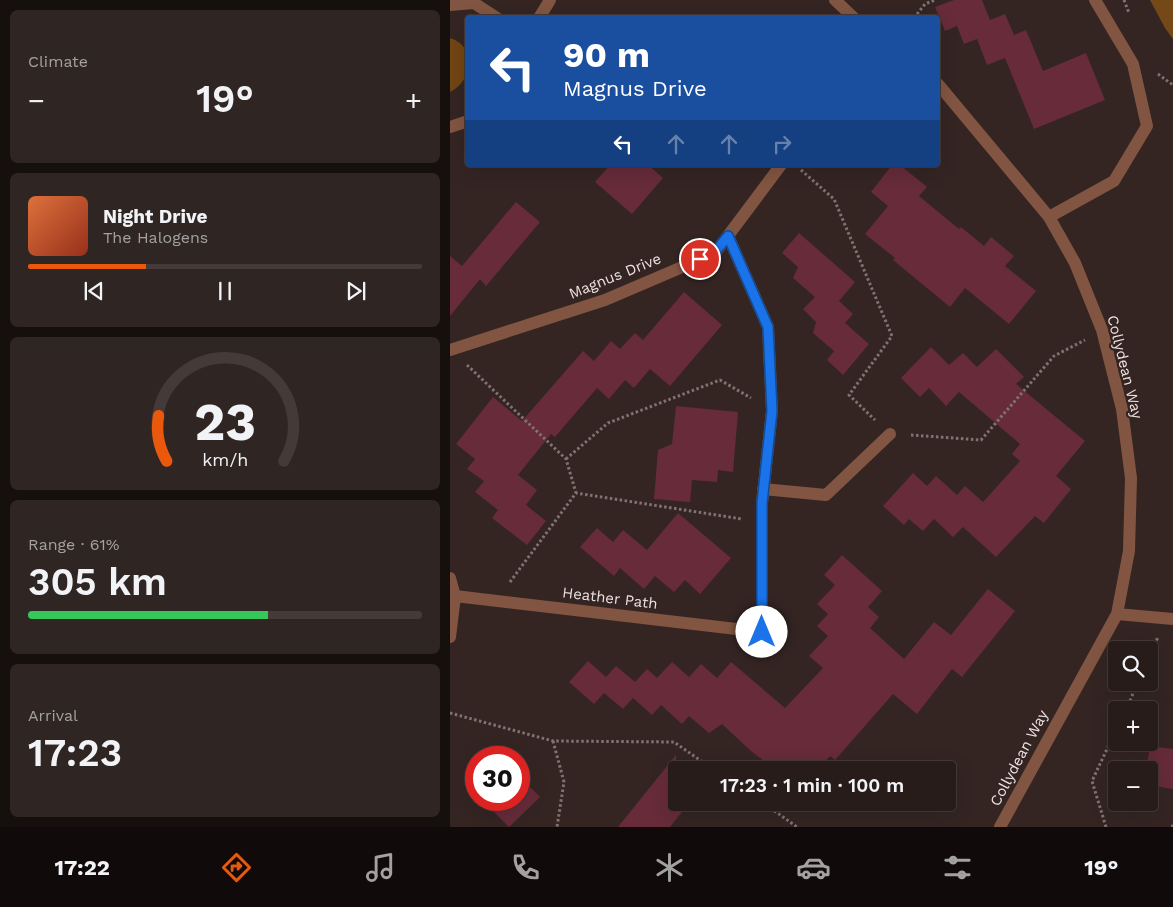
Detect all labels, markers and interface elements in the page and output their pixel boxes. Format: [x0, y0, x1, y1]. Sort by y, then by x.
text: 90 m [563, 34, 650, 76]
icon: left [480, 35, 545, 100]
text: Climate [28, 52, 88, 71]
text: Magnus Drive [563, 76, 707, 101]
text: 19° [196, 77, 254, 121]
text: − [28, 84, 45, 117]
text: + [405, 84, 422, 117]
icon: left [609, 130, 637, 158]
icon: ahead [662, 130, 690, 158]
icon: ahead [715, 130, 743, 158]
icon: right [768, 130, 796, 158]
text: Night Drive [103, 205, 208, 228]
text: The Halogens [103, 228, 208, 247]
pin [679, 238, 721, 280]
icon: arrive [686, 245, 714, 273]
street label: Magnus Drive [566, 249, 664, 303]
icon: previous [80, 277, 108, 305]
icon: pause [211, 277, 239, 305]
icon: next [342, 277, 370, 305]
street label: Collydean Way [1103, 313, 1147, 421]
text: 23 [194, 392, 256, 453]
text: km/h [202, 449, 248, 470]
text: Range · 61% [28, 535, 120, 554]
text: 305 km [28, 560, 167, 604]
street label: Heather Path [561, 583, 659, 613]
position arrow [735, 605, 787, 657]
map controls [1108, 641, 1158, 811]
button: search [1108, 641, 1158, 691]
button: + [1108, 701, 1158, 751]
text: Arrival [28, 706, 78, 725]
street label: Collydean Way [986, 707, 1052, 809]
text: 17:23 [28, 731, 122, 775]
speed limit sign: 30 [465, 746, 530, 811]
button: − [1108, 761, 1158, 811]
text: 17:23 · 1 min · 100 m [720, 774, 904, 797]
icon: directions [219, 850, 254, 885]
icon: music [363, 850, 398, 885]
icon: phone [508, 850, 543, 885]
icon: climate [652, 850, 687, 885]
icon: car [796, 850, 831, 885]
icon: filters [940, 850, 975, 885]
text: 17:22 [55, 855, 110, 880]
text: 19° [1084, 855, 1118, 880]

